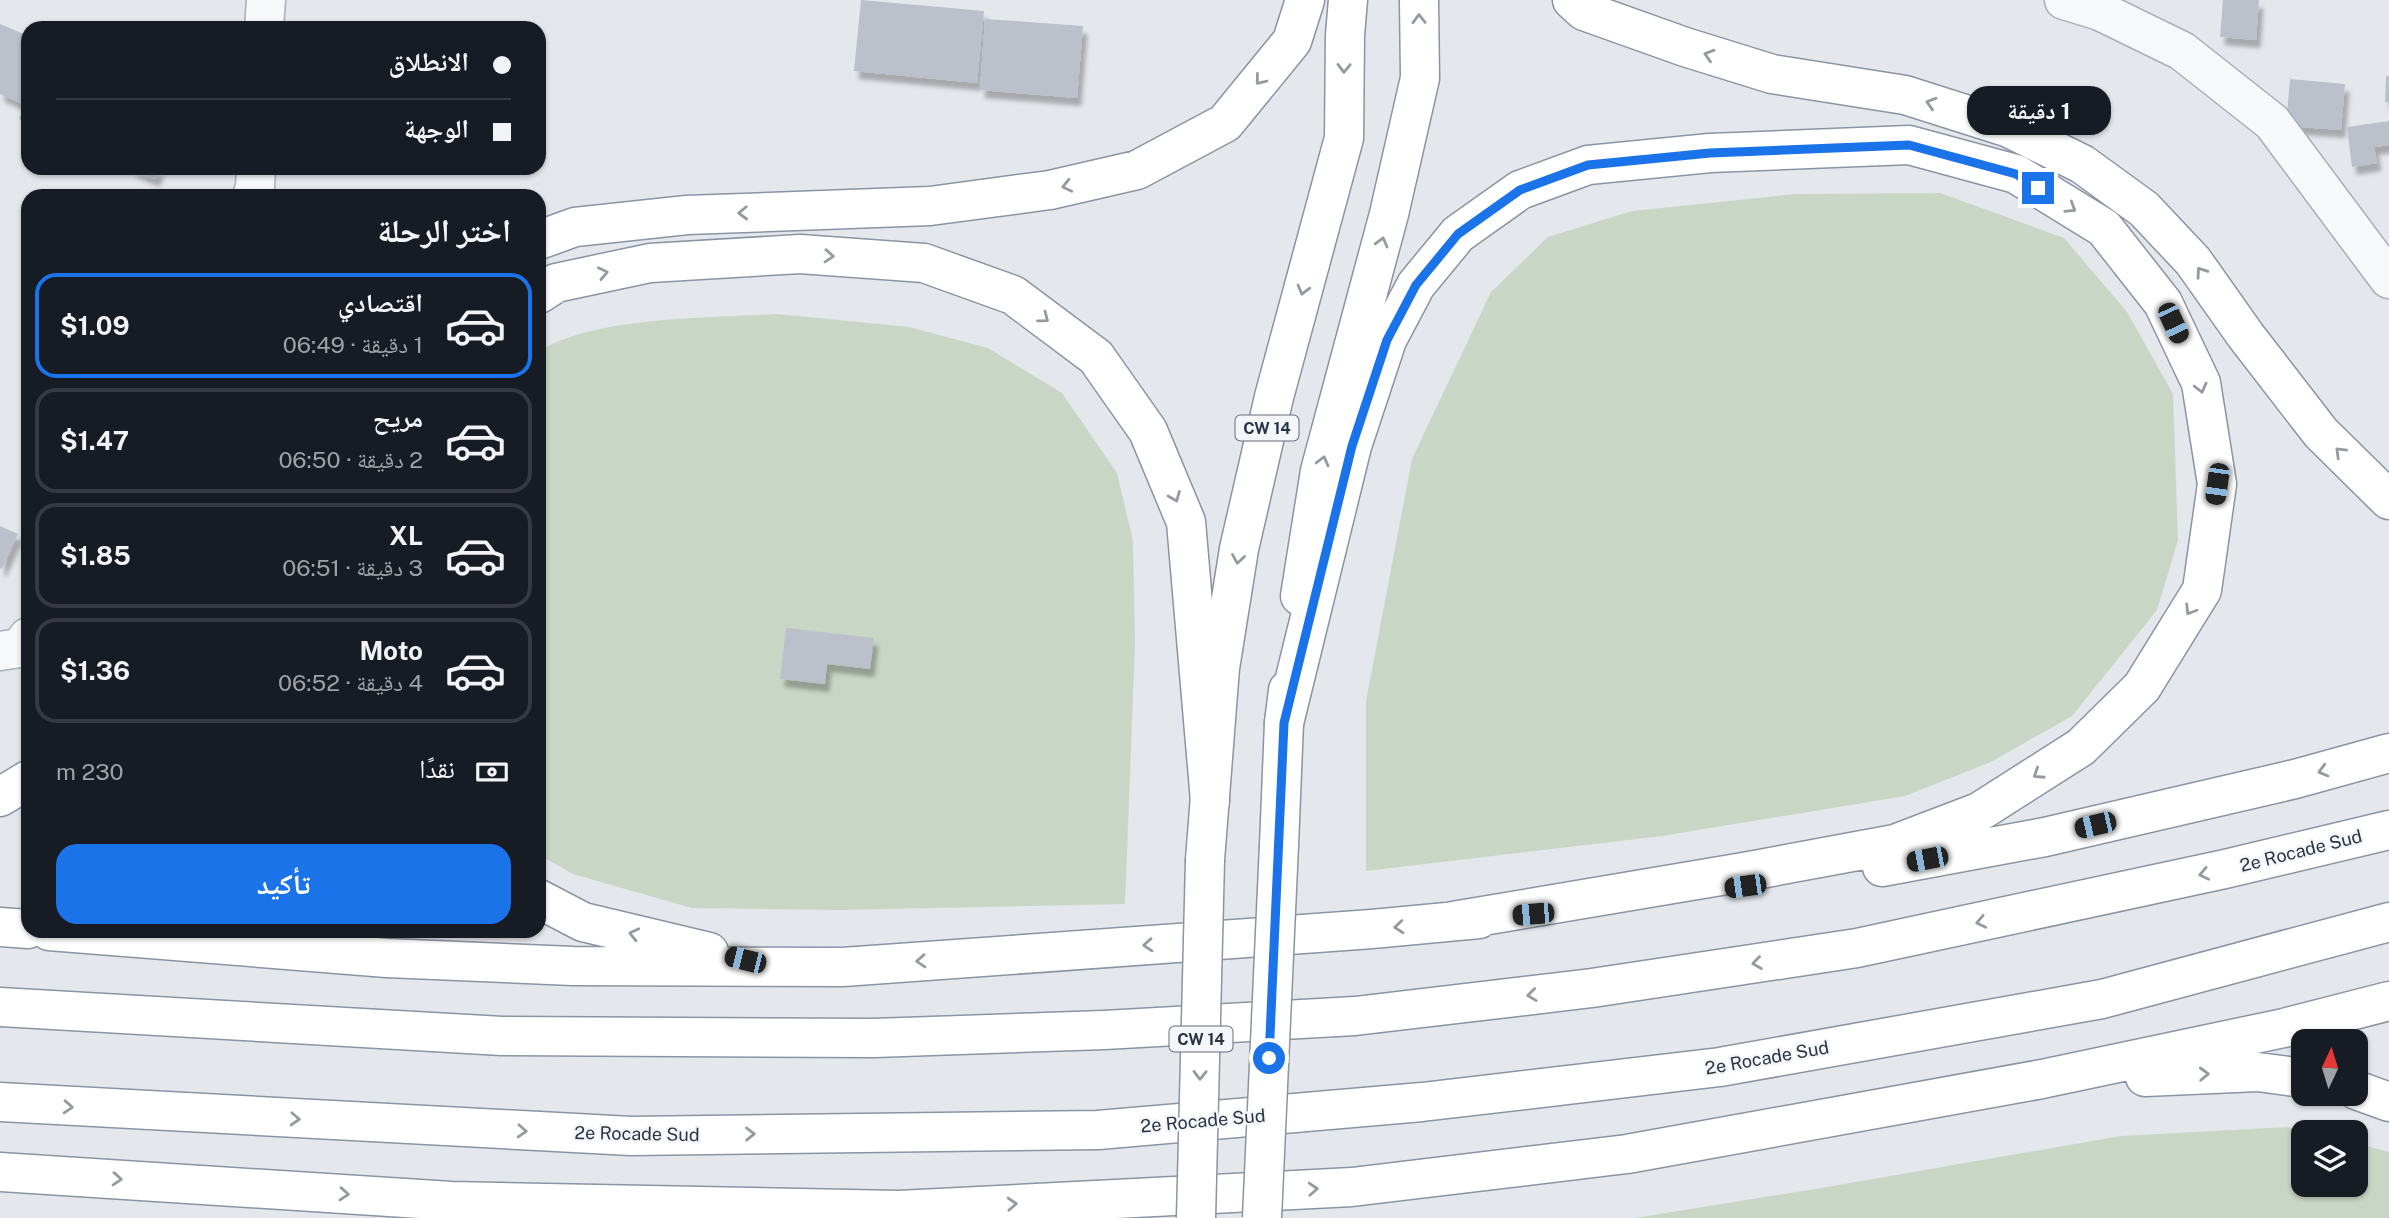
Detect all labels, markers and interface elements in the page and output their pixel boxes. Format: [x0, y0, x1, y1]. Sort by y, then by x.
one-way arrow [1411, 13, 1427, 23]
text: الانطلاق [389, 46, 469, 77]
one-way arrow [1704, 48, 1716, 63]
one-way arrow [1336, 63, 1352, 74]
one-way arrow [1256, 72, 1269, 84]
callout: 1 دقيقة [1966, 86, 2110, 136]
one-way arrow [1925, 97, 1937, 112]
text: 1 دقيقة [2007, 97, 2071, 124]
text: الوجهة [404, 113, 469, 144]
route end [2022, 172, 2054, 204]
one-way arrow [1061, 178, 1073, 193]
one-way arrow [2063, 200, 2076, 213]
one-way arrow [738, 206, 749, 221]
text: اختر الرحلة [378, 212, 511, 249]
one-way arrow [1374, 236, 1388, 248]
one-way arrow [824, 248, 835, 263]
one-way arrow [597, 267, 609, 281]
one-way arrow [2197, 267, 2209, 280]
one-way arrow [1297, 284, 1311, 296]
text: اقتصادي [338, 287, 423, 318]
icon: car [444, 294, 507, 357]
car [2155, 300, 2192, 346]
one-way arrow [1036, 309, 1048, 322]
text: $1.09 [60, 310, 130, 341]
text: 1 دقيقة · 06:49 [283, 331, 423, 358]
one-way arrow [2193, 382, 2207, 394]
text: مريح [373, 402, 423, 433]
icon: car [444, 409, 507, 472]
road number: CW 14 [1236, 416, 1298, 440]
text: $1.47 [60, 425, 129, 456]
text: 2 دقيقة · 06:50 [278, 446, 423, 473]
one-way arrow [2336, 447, 2349, 460]
one-way arrow [1315, 456, 1329, 468]
car [2204, 462, 2231, 506]
one-way arrow [1167, 490, 1181, 502]
text: XL [389, 520, 423, 551]
icon: car [444, 524, 507, 587]
text: $1.85 [60, 540, 131, 571]
one-way arrow [1231, 553, 1246, 565]
text: 3 دقيقة · 06:51 [282, 554, 423, 581]
one-way arrow [2186, 602, 2199, 615]
text: Moto [360, 635, 423, 666]
icon: car [444, 639, 507, 702]
text: $1.36 [60, 655, 130, 686]
text: 4 دقيقة · 06:52 [278, 669, 423, 696]
text: نقدًا [419, 753, 455, 784]
icon: cash [473, 753, 511, 791]
text: 230 m [56, 758, 124, 785]
one-way arrow [2317, 763, 2329, 777]
one-way arrow [2033, 766, 2046, 779]
car [2073, 810, 2118, 840]
street label: 2e Rocade Sud [2238, 825, 2364, 876]
button: تأكيد [56, 844, 511, 924]
car [1905, 845, 1950, 873]
one-way arrow [2198, 866, 2210, 880]
car [1723, 873, 1768, 899]
car [1512, 902, 1555, 926]
one-way arrow [1975, 913, 1987, 928]
one-way arrow [1394, 919, 1405, 934]
one-way arrow [628, 928, 640, 942]
one-way arrow [1142, 937, 1153, 952]
car [723, 945, 768, 975]
one-way arrow [915, 953, 926, 968]
one-way arrow [1752, 955, 1763, 970]
one-way arrow [1526, 987, 1538, 1002]
road number: CW 14 [1170, 1026, 1232, 1051]
north arrow [2291, 1029, 2368, 1106]
map controls [2291, 1029, 2368, 1197]
street label: 2e Rocade Sud [1703, 1036, 1830, 1079]
route start [1253, 1042, 1285, 1074]
one-way arrow [2199, 1066, 2210, 1081]
one-way arrow [1192, 1070, 1207, 1081]
one-way arrow [63, 1099, 74, 1114]
street label: 2e Rocade Sud [1140, 1105, 1266, 1136]
one-way arrow [290, 1112, 301, 1127]
button: layers [2291, 1120, 2368, 1197]
street label: 2e Rocade Sud [574, 1122, 700, 1145]
one-way arrow [517, 1123, 528, 1138]
one-way arrow [745, 1126, 756, 1142]
one-way arrow [112, 1172, 123, 1187]
one-way arrow [1307, 1182, 1318, 1197]
one-way arrow [339, 1186, 350, 1201]
one-way arrow [1007, 1197, 1018, 1212]

